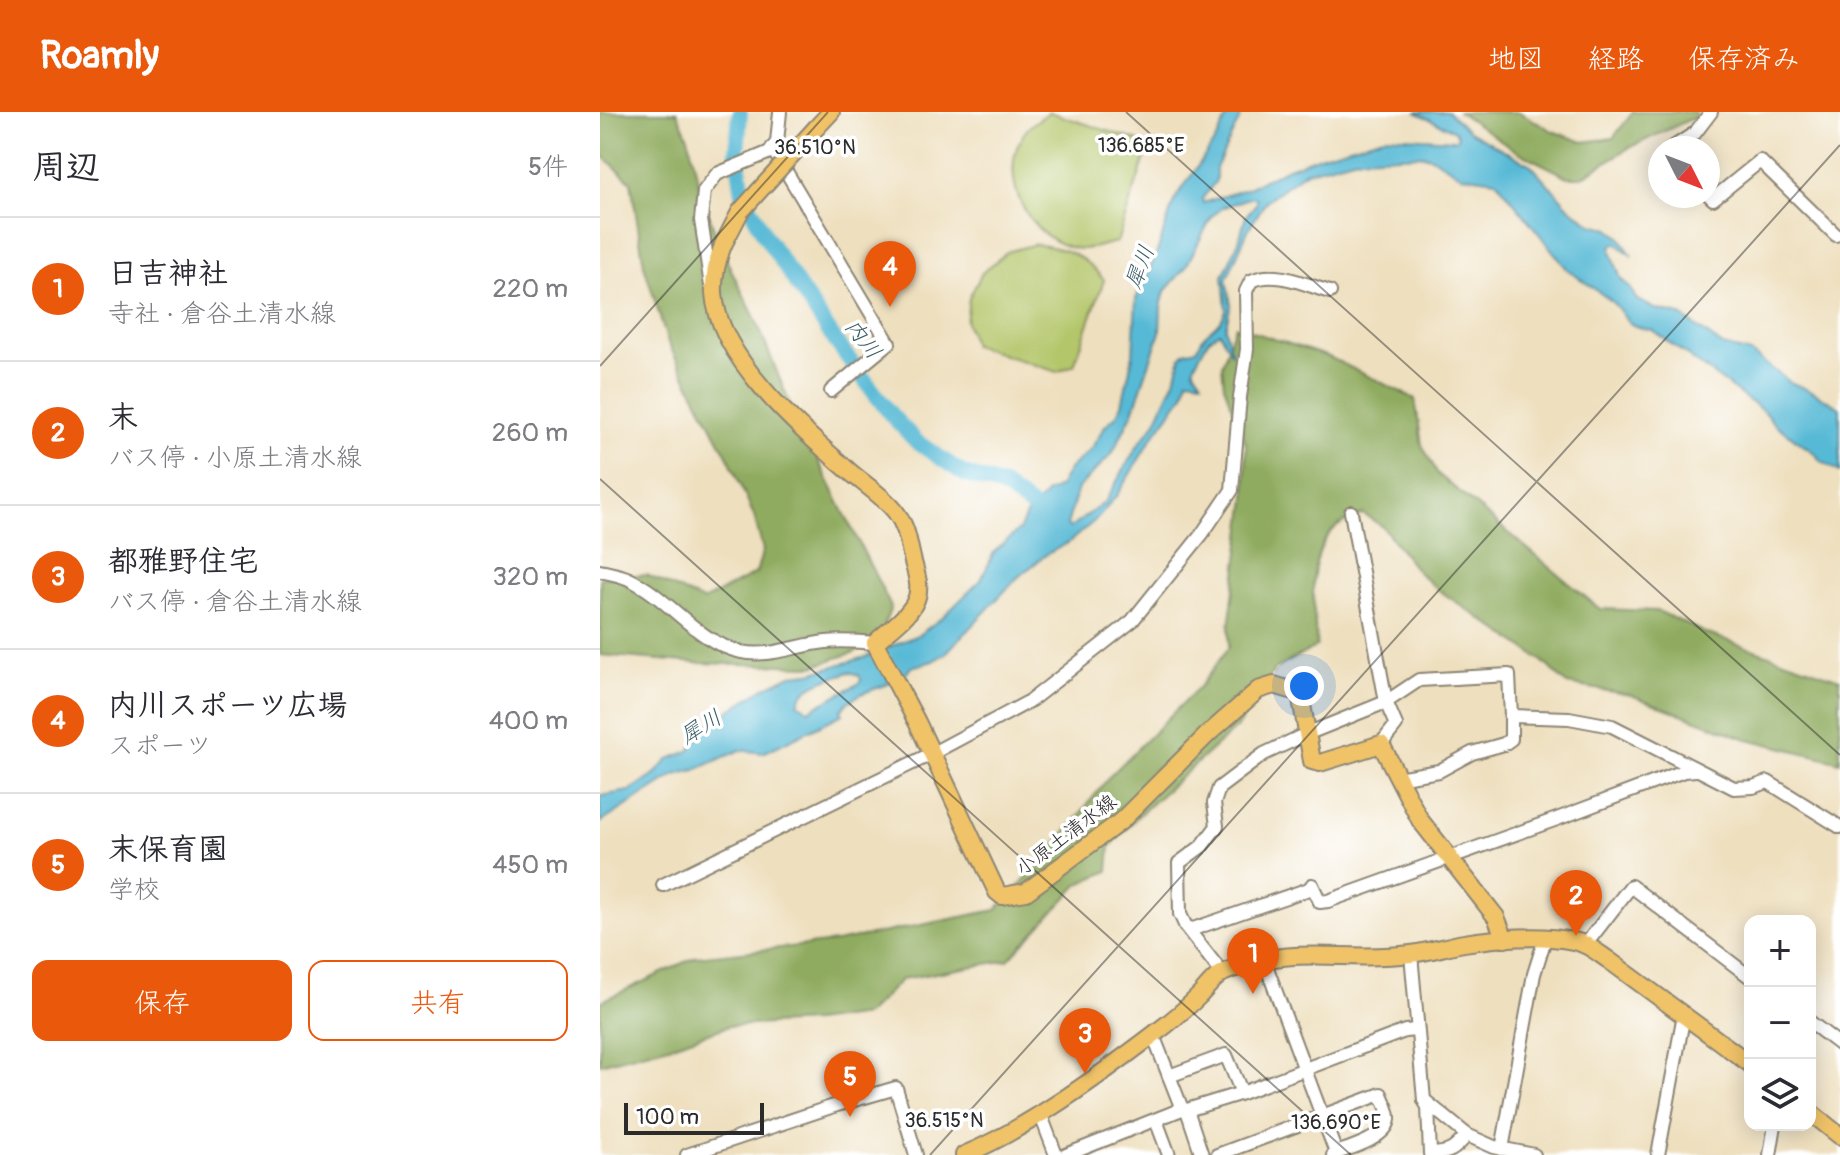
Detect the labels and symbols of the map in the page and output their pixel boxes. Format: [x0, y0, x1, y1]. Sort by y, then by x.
text: 136.685°E [1098, 133, 1184, 158]
text: 36.510°N [774, 135, 856, 160]
north arrow [1648, 136, 1720, 208]
pin: 4 [864, 241, 916, 307]
water label: 犀川 [1119, 241, 1161, 293]
water label: 内川 [838, 313, 888, 365]
your location [1284, 666, 1324, 706]
water label: 犀川 [675, 703, 727, 751]
street label: 小原土清水線 [1011, 789, 1121, 881]
pin: 2 [1550, 870, 1602, 936]
pin: 1 [1227, 928, 1279, 994]
pin: 3 [1059, 1008, 1111, 1074]
pin: 5 [824, 1051, 876, 1117]
scale bar [624, 1099, 764, 1135]
text: 36.515°N [905, 1108, 983, 1133]
text: 136.690°E [1291, 1110, 1381, 1135]

